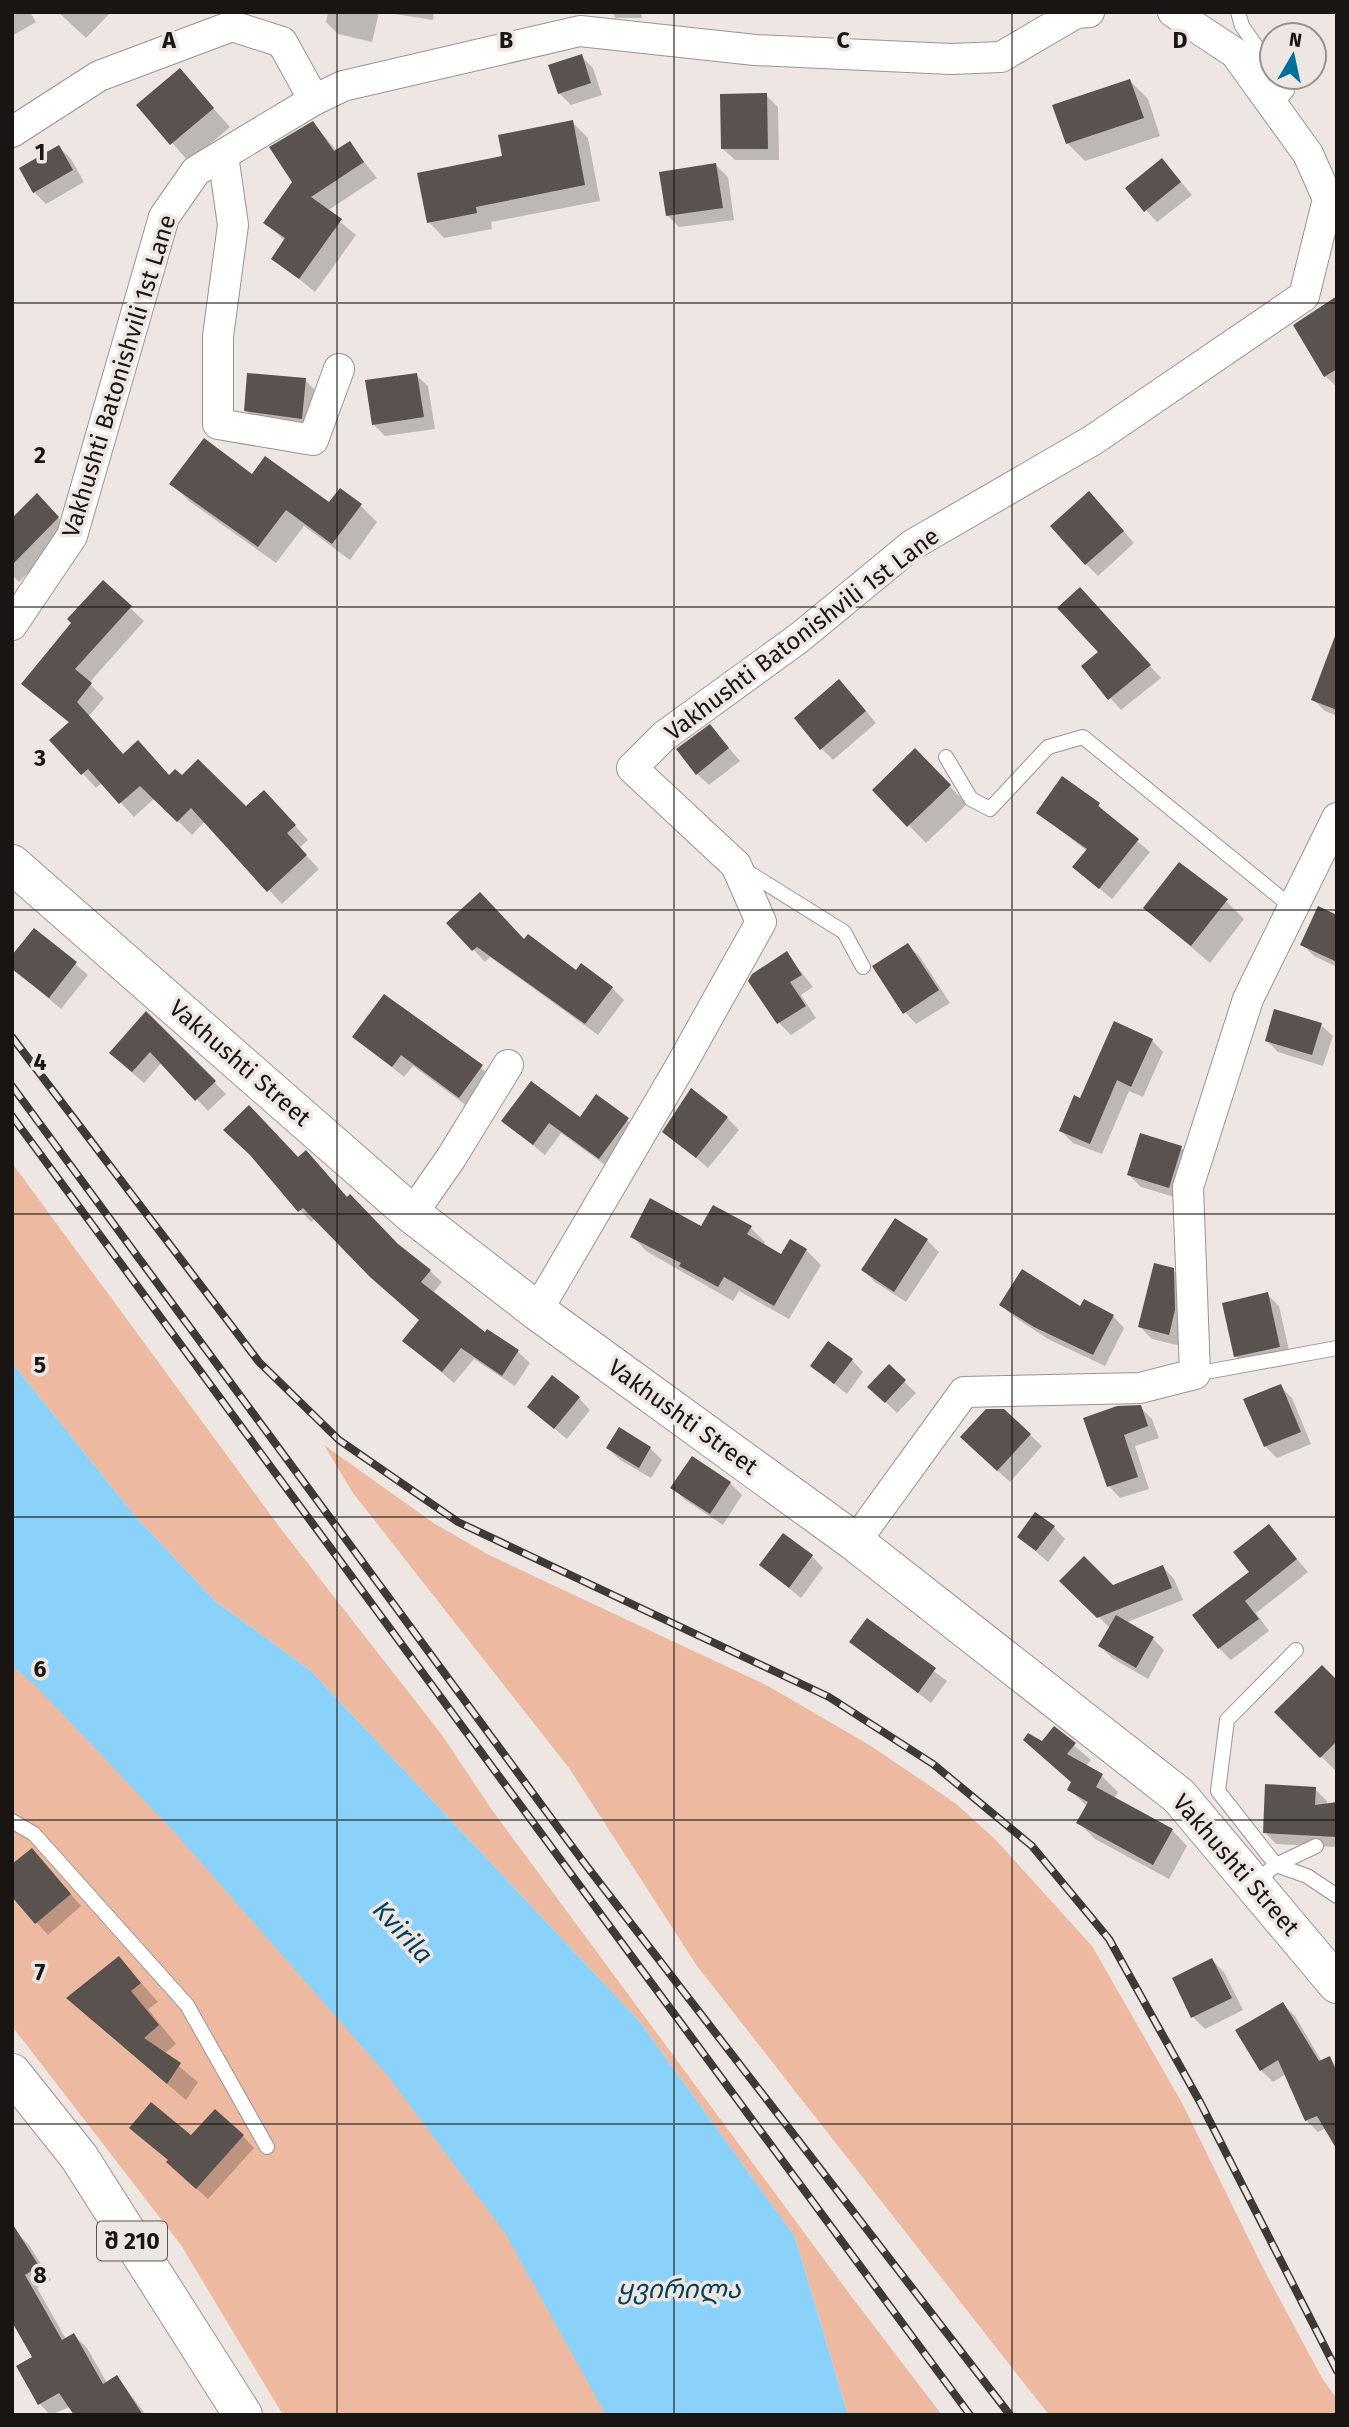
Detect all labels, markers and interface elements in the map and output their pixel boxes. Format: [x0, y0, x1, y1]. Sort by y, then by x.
north arrow [1258, 21, 1328, 91]
text: A [161, 26, 176, 54]
text: B [499, 26, 513, 54]
text: C [836, 26, 850, 54]
text: D [1173, 26, 1188, 54]
text: N [1288, 27, 1304, 52]
text: 1 [35, 138, 45, 166]
street label: Vakhushti Batonishvili 1st Lane [56, 211, 182, 541]
text: 2 [34, 441, 46, 469]
street label: Vakhushti Batonishvili 1st Lane [659, 522, 945, 746]
text: 3 [33, 744, 46, 772]
street label: Vakhushti Street [164, 994, 317, 1132]
text: 4 [34, 1048, 47, 1076]
text: 5 [34, 1351, 46, 1379]
street label: Vakhushti Street [603, 1353, 763, 1481]
text: 6 [34, 1655, 47, 1683]
street label: Vakhushti Street [1167, 1789, 1305, 1942]
water label: Kvirila [366, 1895, 439, 1970]
text: 7 [35, 1958, 46, 1986]
road number: შ 210 [97, 2222, 167, 2260]
text: 8 [33, 2261, 47, 2289]
water label: ყვირილა [617, 2274, 742, 2305]

